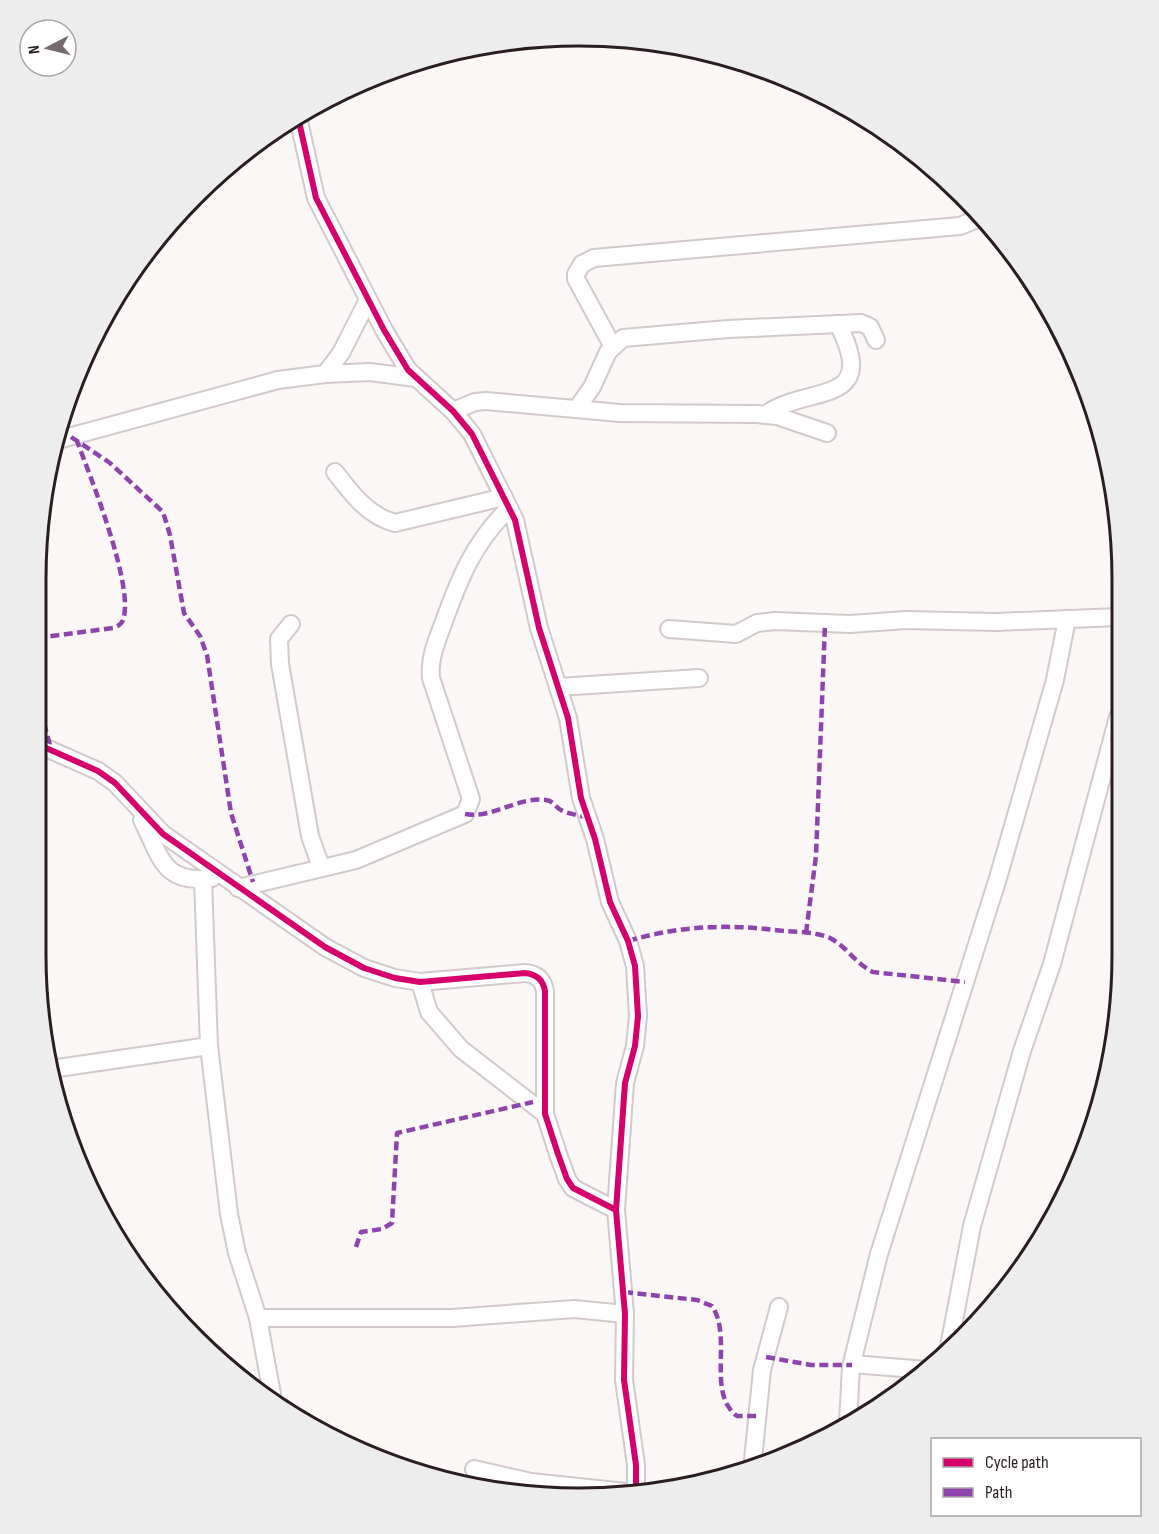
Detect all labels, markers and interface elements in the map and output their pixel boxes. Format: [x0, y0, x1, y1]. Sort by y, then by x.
north arrow [18, 18, 78, 78]
text: N [25, 44, 45, 55]
legend [931, 1438, 1141, 1516]
text: Cycle path [985, 1452, 1049, 1473]
text: Path [985, 1482, 1013, 1503]

